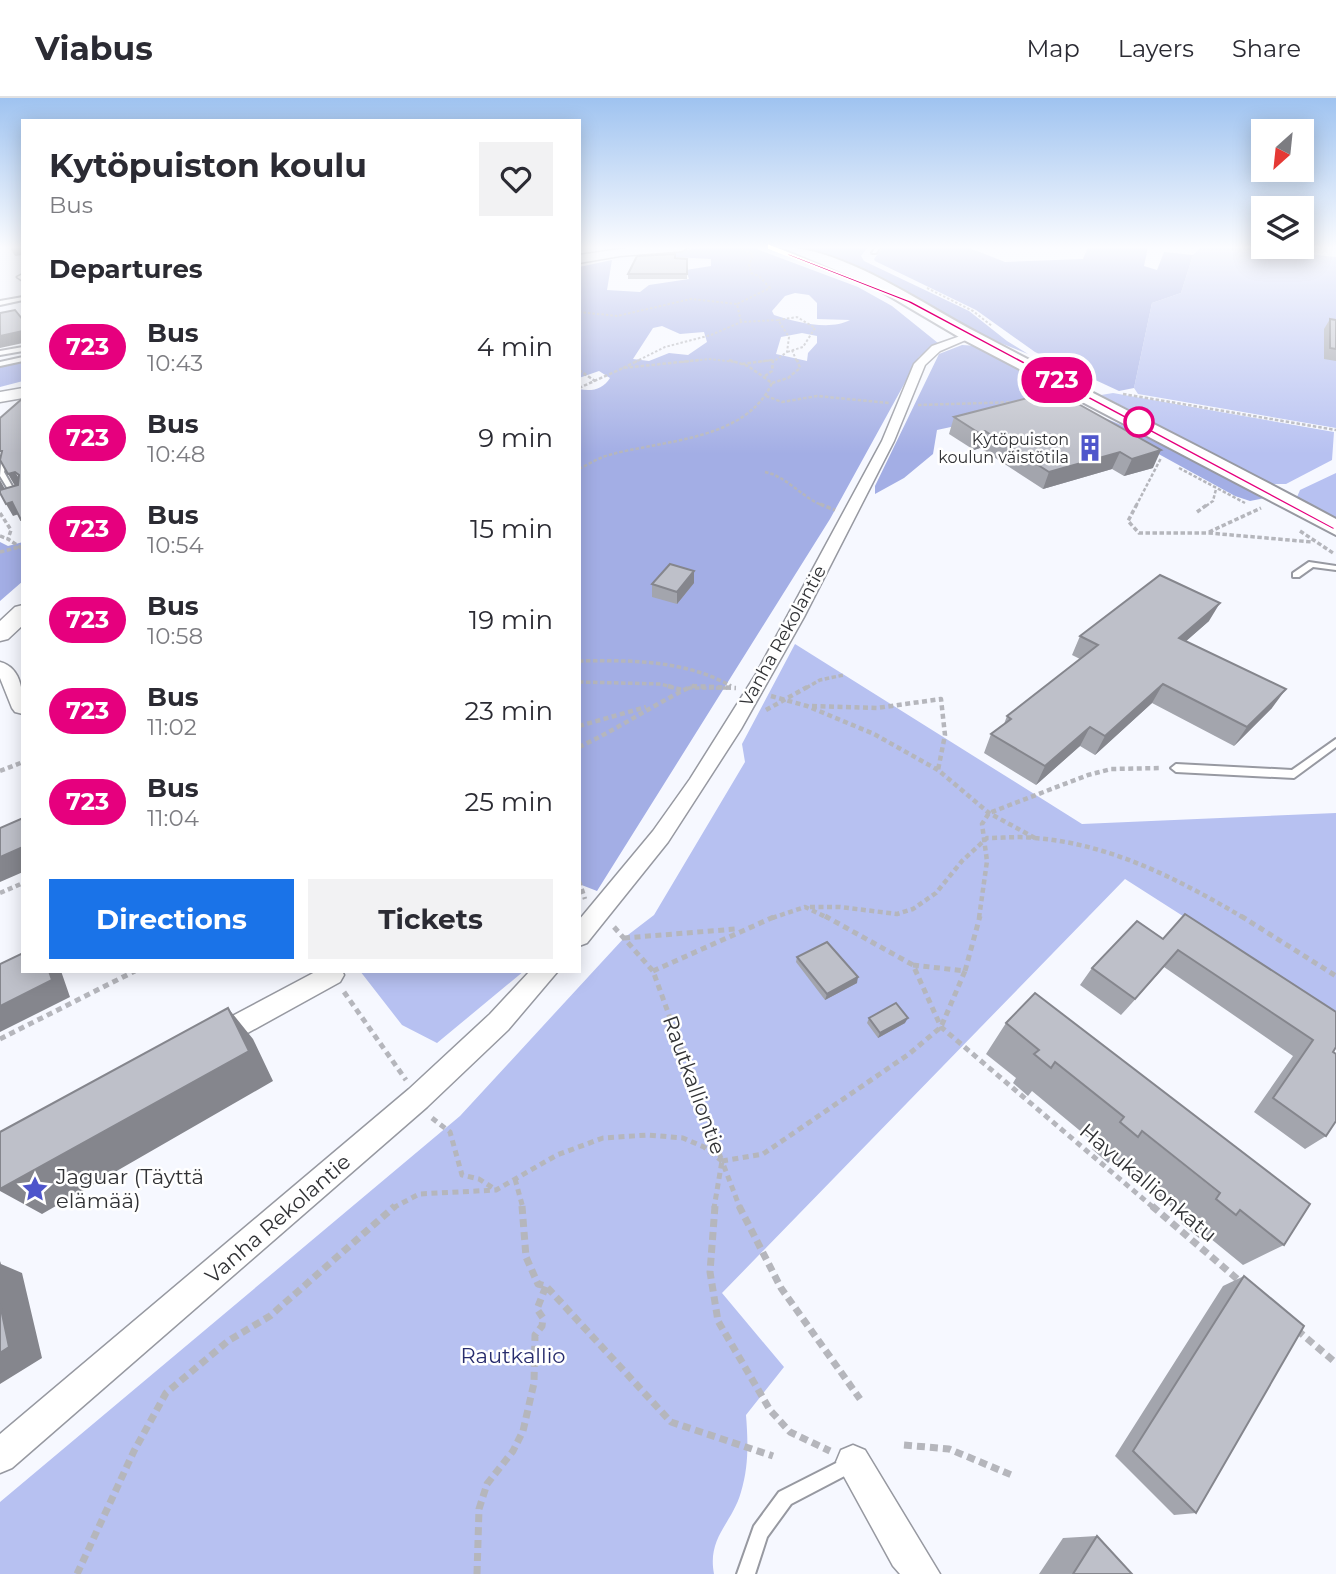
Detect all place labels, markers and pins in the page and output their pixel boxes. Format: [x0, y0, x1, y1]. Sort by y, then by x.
unlabelled marker [1124, 407, 1154, 437]
place label: Kytöpuiston koulun väistötila [938, 430, 1069, 467]
building icon: Kytöpuiston koulun väistötila [1075, 433, 1105, 463]
place label: Jaguar (Täyttä elämää) [55, 1164, 204, 1213]
place icon: Jaguar (Täyttä elämää) [20, 1174, 50, 1204]

